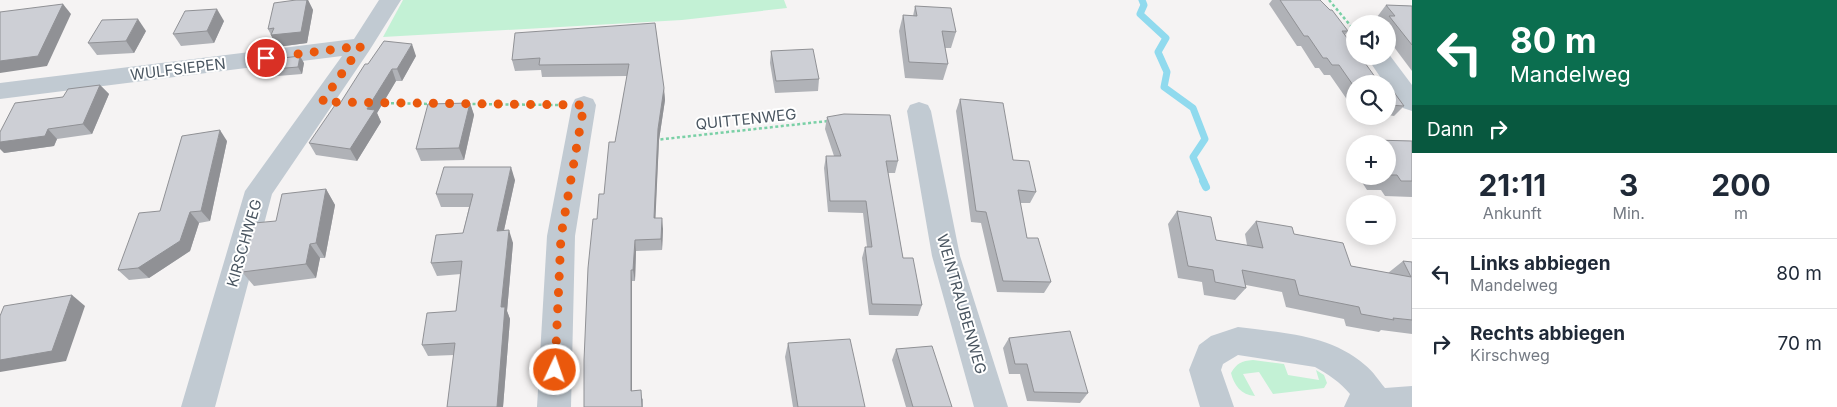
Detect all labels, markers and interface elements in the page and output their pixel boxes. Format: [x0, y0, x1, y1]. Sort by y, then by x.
map controls [1346, 15, 1396, 245]
button: sound [1346, 15, 1396, 65]
text: 80 m [1510, 19, 1597, 61]
icon: left [1427, 20, 1492, 85]
pin [245, 37, 287, 79]
icon: arrive [252, 44, 280, 72]
street label: WULFSIEPEN [129, 54, 227, 84]
text: Mandelweg [1510, 61, 1631, 87]
button: search [1346, 75, 1396, 125]
street label: QUITTENWEG [695, 104, 797, 134]
icon: right [1484, 115, 1512, 143]
text: Dann [1427, 118, 1474, 141]
button: + [1346, 135, 1396, 185]
text: 21:11 [1478, 167, 1546, 203]
text: 3 [1619, 167, 1638, 203]
text: 200 [1711, 167, 1771, 203]
button: − [1346, 195, 1396, 245]
street label: KIRSCHWEG [222, 197, 266, 289]
text: Ankunft [1483, 203, 1542, 223]
text: Min. [1612, 203, 1645, 223]
text: m [1734, 203, 1748, 223]
street label: WEINTRAUBENWEG [933, 232, 991, 376]
text: Links abbiegen [1470, 252, 1611, 275]
icon: left [1427, 260, 1455, 288]
text: 80 m [1776, 262, 1822, 285]
text: Mandelweg [1470, 275, 1558, 295]
text: Rechts abbiegen [1470, 322, 1625, 345]
icon: right [1427, 330, 1455, 358]
text: 70 m [1778, 332, 1822, 355]
position arrow [528, 343, 580, 395]
text: Kirschweg [1470, 345, 1550, 365]

